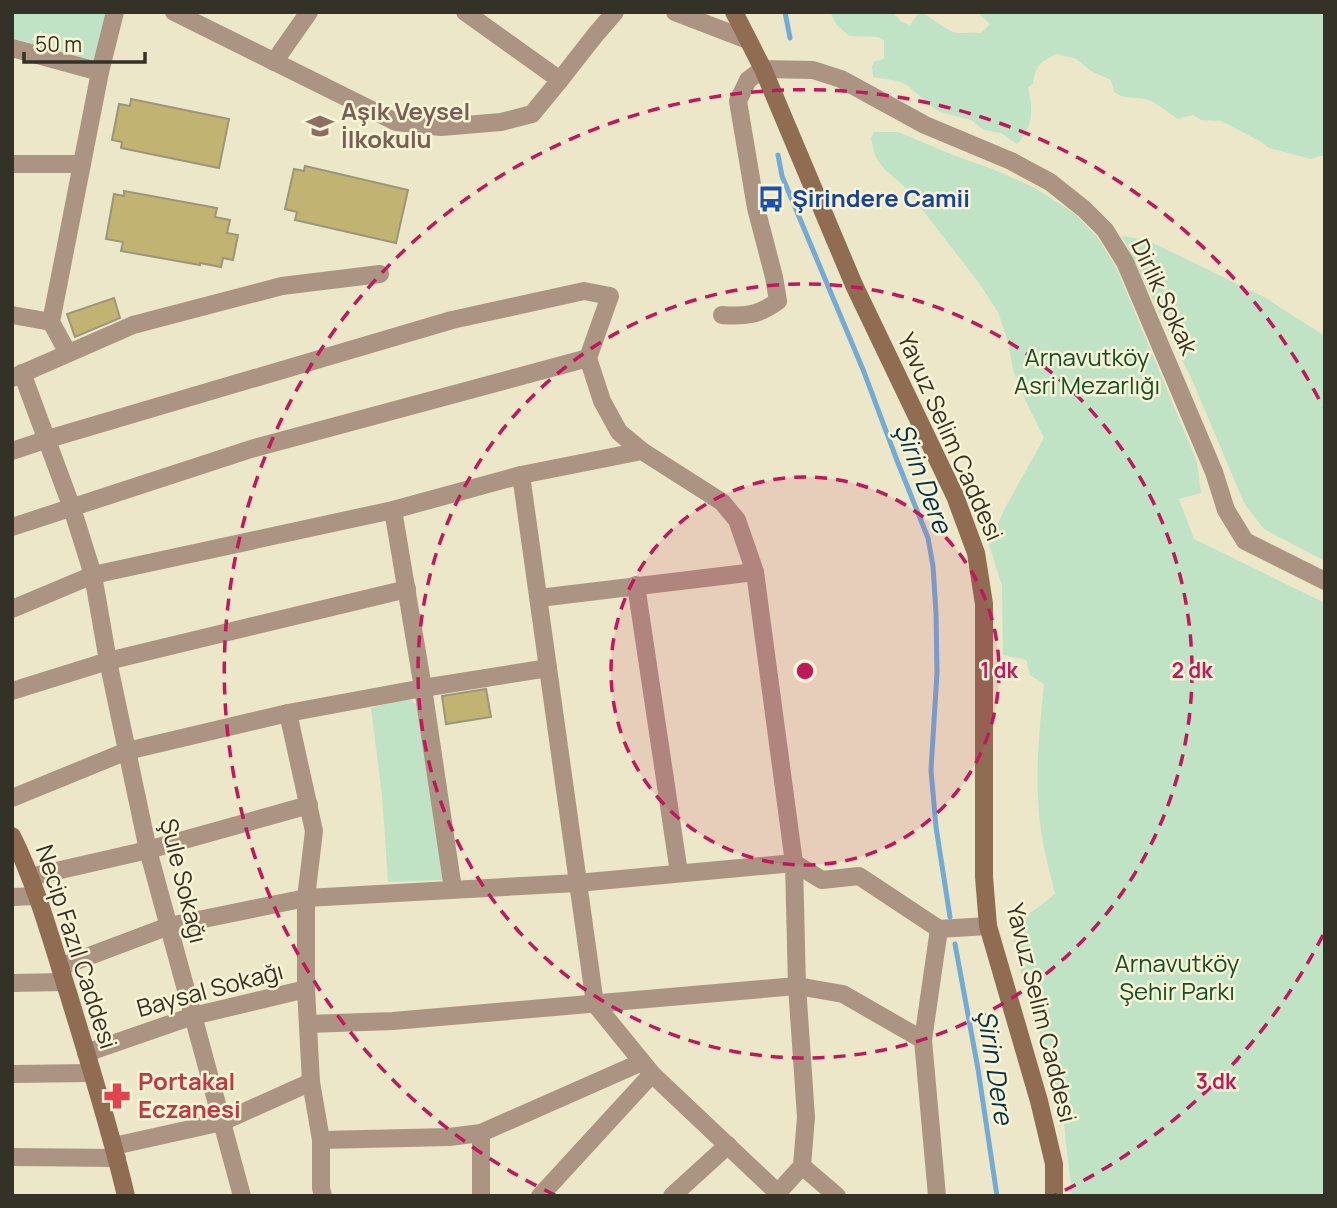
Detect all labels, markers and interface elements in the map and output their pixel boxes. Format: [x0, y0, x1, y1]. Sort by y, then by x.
scale bar [24, 21, 145, 65]
text: 50 m [35, 30, 82, 58]
place label: Aşık Veysel İlkokulu [341, 94, 470, 155]
school or university icon: Aşık Veysel İlkokulu [305, 111, 335, 141]
place label: Şirindere Camii [792, 181, 970, 214]
bus stop icon: Şirindere Camii [756, 184, 786, 214]
street label: Dirlik Sokak [1124, 233, 1207, 361]
street label: Yavuz Selim Caddesi [891, 327, 1012, 546]
park label: Arnavutköy Asri Mezarlığı [1014, 340, 1160, 401]
water label: Şirin Dere [886, 417, 962, 540]
text: 1 dk [980, 656, 1019, 684]
text: 2 dk [1172, 656, 1213, 684]
centre of rings [793, 659, 817, 683]
street label: Şule Sokağı [153, 815, 216, 947]
street label: Necip Fazıl Caddesi [29, 840, 126, 1053]
street label: Yavuz Selim Caddesi [999, 900, 1086, 1126]
park label: Arnavutköy Şehir Parkı [1114, 946, 1240, 1007]
street label: Baysal Sokağı [133, 953, 287, 1024]
water label: Şirin Dere [969, 1007, 1023, 1128]
place label: Portakal Eczanesi [138, 1064, 241, 1125]
text: 3 dk [1196, 1067, 1237, 1095]
pharmacy icon: Portakal Eczanesi [102, 1081, 132, 1111]

